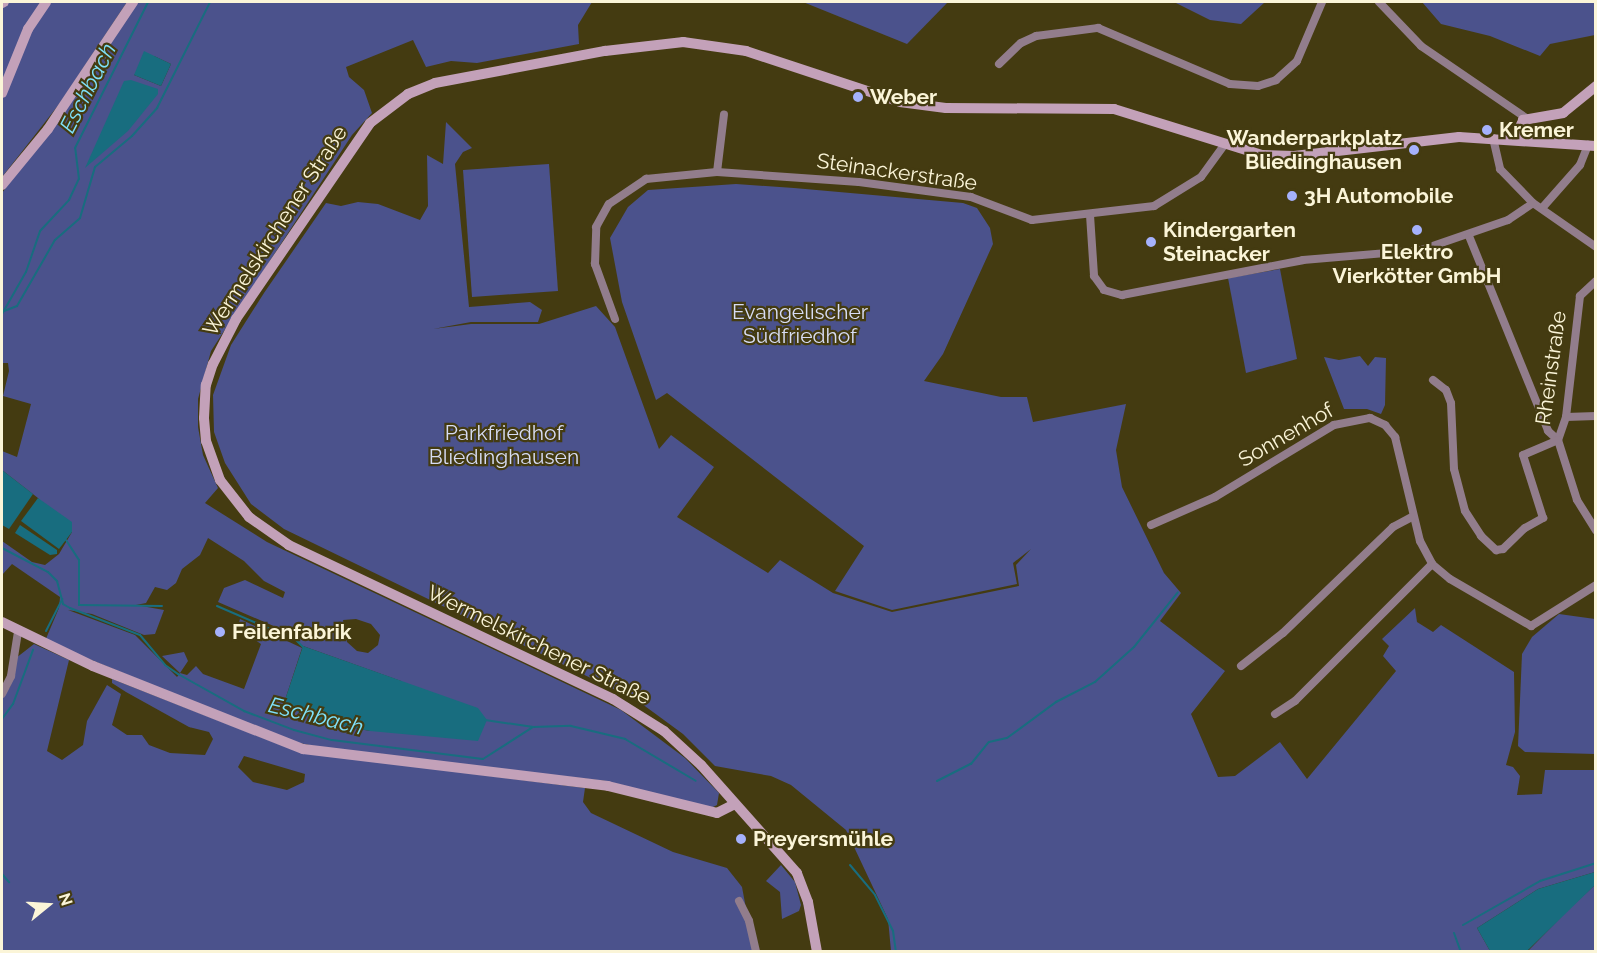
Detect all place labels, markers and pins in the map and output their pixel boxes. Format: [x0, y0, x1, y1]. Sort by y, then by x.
place label: Weber [870, 84, 937, 110]
marker: Weber [851, 90, 865, 104]
place label: Kremer [1499, 117, 1574, 143]
marker: Kremer [1480, 123, 1494, 137]
place label: Wanderparkplatz Bliedinghausen [1227, 125, 1402, 175]
marker: Wanderparkplatz Bliedinghausen [1407, 143, 1421, 157]
place label: 3H Automobile [1304, 183, 1454, 209]
marker: 3H Automobile [1285, 189, 1299, 203]
place label: Kindergarten Steinacker [1163, 217, 1296, 267]
marker: Elektro Vierkötter GmbH [1410, 223, 1424, 237]
marker: Kindergarten Steinacker [1144, 235, 1158, 249]
place label: Elektro Vierkötter GmbH [1332, 239, 1502, 289]
place label: Feilenfabrik [232, 619, 351, 645]
marker: Feilenfabrik [213, 625, 227, 639]
place label: Preyersmühle [753, 826, 893, 852]
marker: Preyersmühle [734, 832, 748, 846]

